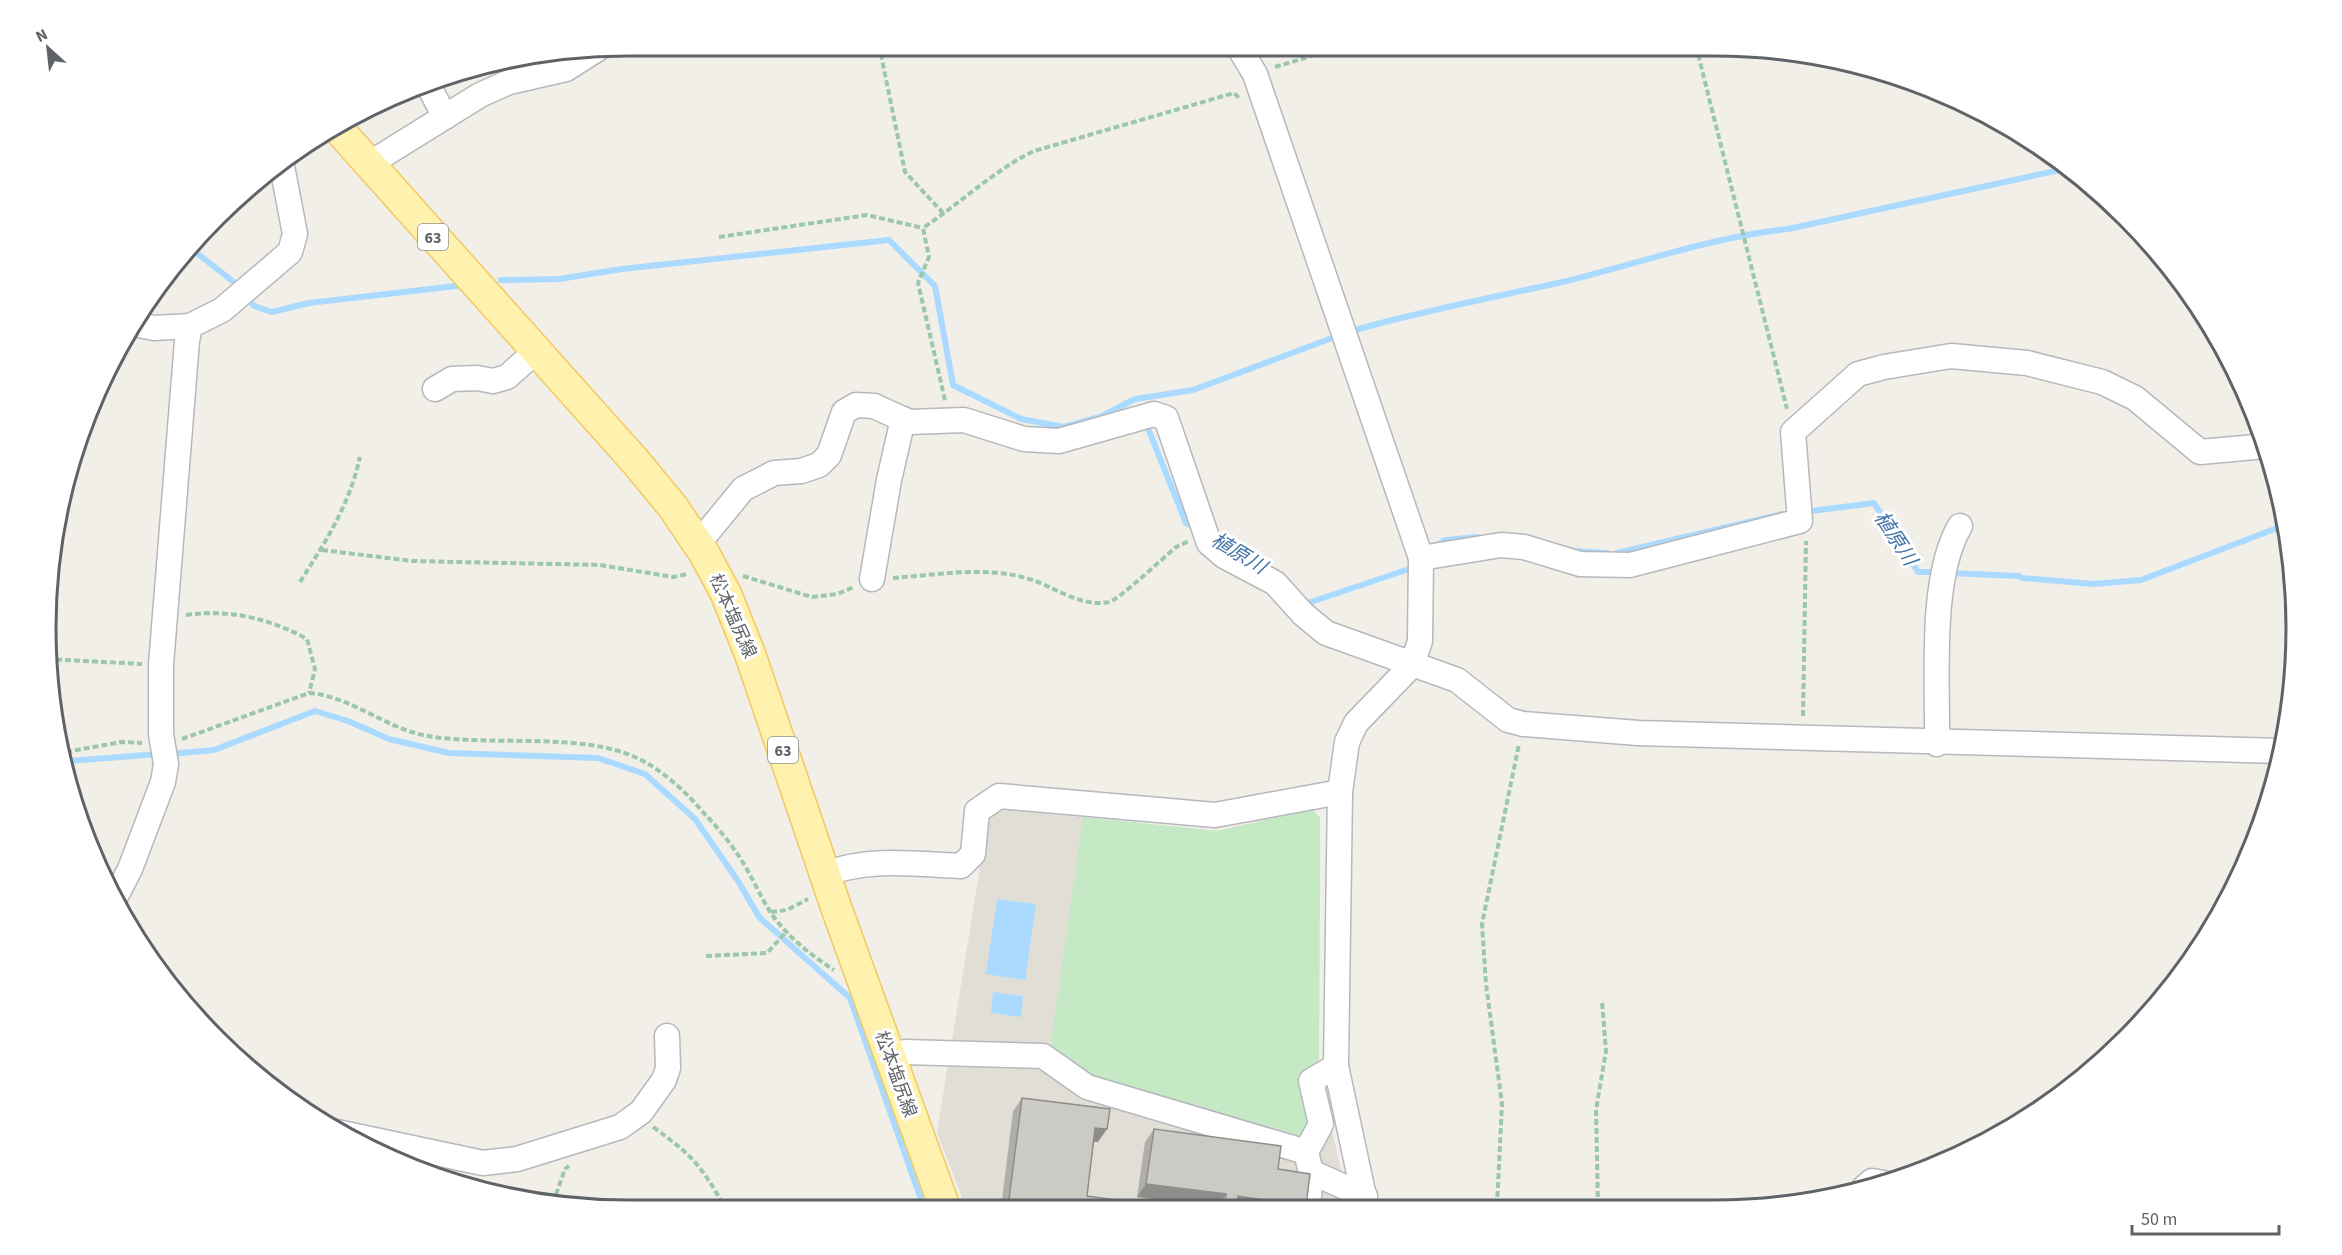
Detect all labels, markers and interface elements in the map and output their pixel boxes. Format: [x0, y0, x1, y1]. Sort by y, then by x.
north arrow [18, 18, 78, 78]
text: N [32, 23, 51, 48]
road number: 63 [418, 224, 448, 250]
water label: 植原川 [1867, 506, 1924, 573]
water label: 植原川 [1206, 526, 1273, 582]
street label: 松本塩尻線 [703, 570, 762, 662]
road number: 63 [768, 737, 798, 763]
street label: 松本塩尻線 [868, 1028, 923, 1121]
scale bar [2132, 1198, 2279, 1236]
text: 50 m [2141, 1207, 2177, 1232]

